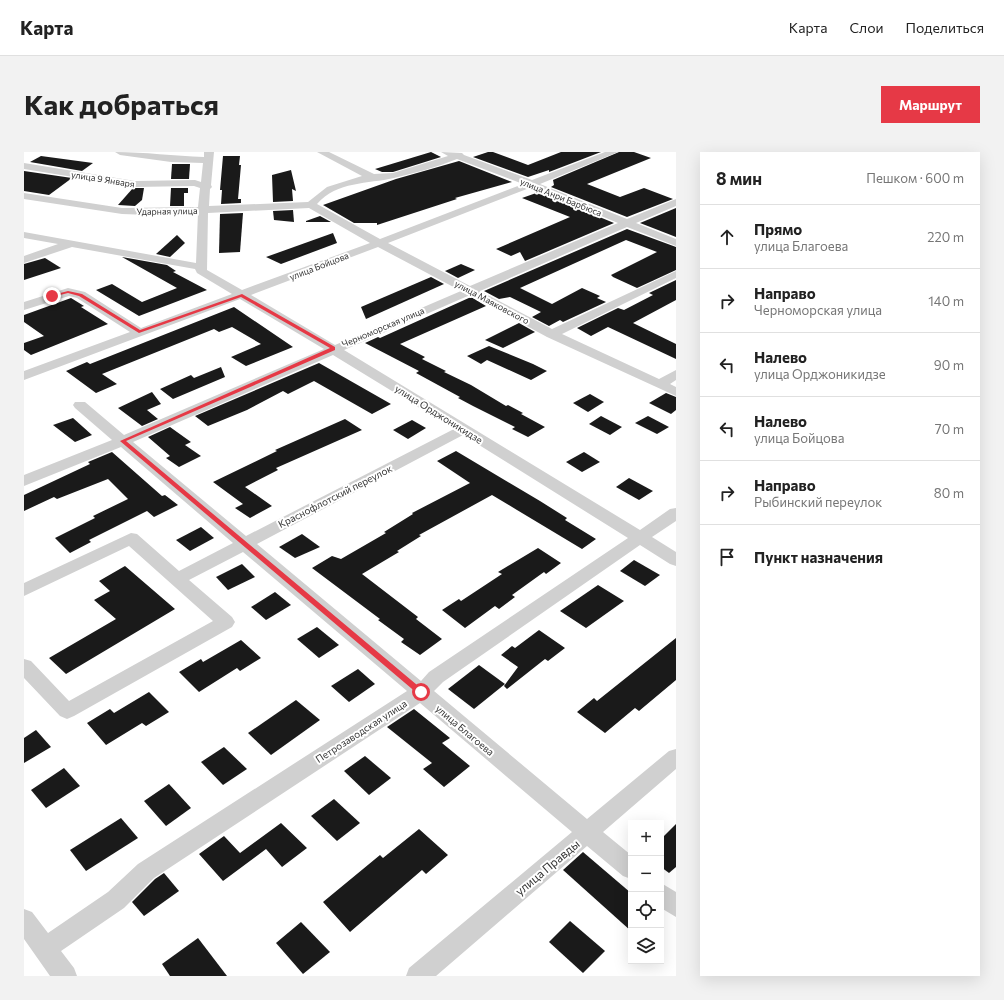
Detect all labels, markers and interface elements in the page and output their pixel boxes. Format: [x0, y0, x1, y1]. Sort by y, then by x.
text: Карта [20, 16, 73, 39]
text: Карта [789, 19, 827, 36]
text: Слои [849, 19, 884, 36]
text: Поделиться [906, 19, 984, 36]
button: Маршрут [881, 86, 980, 123]
text: Как добраться [24, 87, 219, 121]
text: 8 мин [716, 168, 762, 189]
street label: улица 9 Января [70, 169, 136, 189]
text: Пешком · 600 m [866, 170, 964, 186]
street label: улица Анри Барбюса [518, 176, 604, 219]
street label: Ударная улица [136, 205, 198, 217]
text: Прямо [754, 220, 802, 238]
icon: ahead [716, 226, 738, 248]
text: 220 m [927, 229, 964, 245]
text: улица Благоева [754, 238, 848, 254]
street label: улица Бойцова [288, 250, 350, 282]
street label: улица Маяковского [453, 278, 531, 326]
text: Направо [754, 284, 816, 302]
route end [43, 287, 61, 305]
icon: right [716, 290, 738, 312]
text: 140 m [928, 293, 964, 309]
text: Черноморская улица [754, 302, 882, 318]
street label: Черноморская улица [340, 305, 426, 349]
text: Налево [754, 348, 807, 366]
icon: left [716, 354, 738, 376]
text: 90 m [934, 357, 964, 373]
text: улица Орджоникидзе [754, 366, 886, 382]
street label: улица Орджоникидзе [393, 382, 485, 446]
text: Налево [754, 412, 807, 430]
icon: left [716, 418, 738, 440]
text: 70 m [935, 421, 964, 437]
text: улица Бойцова [754, 430, 844, 446]
street label: Краснофлотский переулок [276, 462, 394, 530]
text: Направо [754, 476, 816, 494]
icon: right [716, 482, 738, 504]
text: 80 m [934, 485, 964, 501]
text: Рыбинский переулок [754, 494, 882, 510]
icon: arrive [716, 546, 738, 568]
text: Пункт назначения [754, 548, 883, 566]
route start [412, 683, 430, 701]
street label: Петрозаводская улица [313, 697, 409, 765]
street label: улица Благоева [433, 702, 497, 758]
map controls [628, 820, 664, 964]
button: + [628, 820, 664, 856]
street label: улица Правды [512, 836, 582, 898]
button: − [628, 856, 664, 892]
button: locate [628, 892, 664, 928]
button: layers [628, 928, 664, 964]

